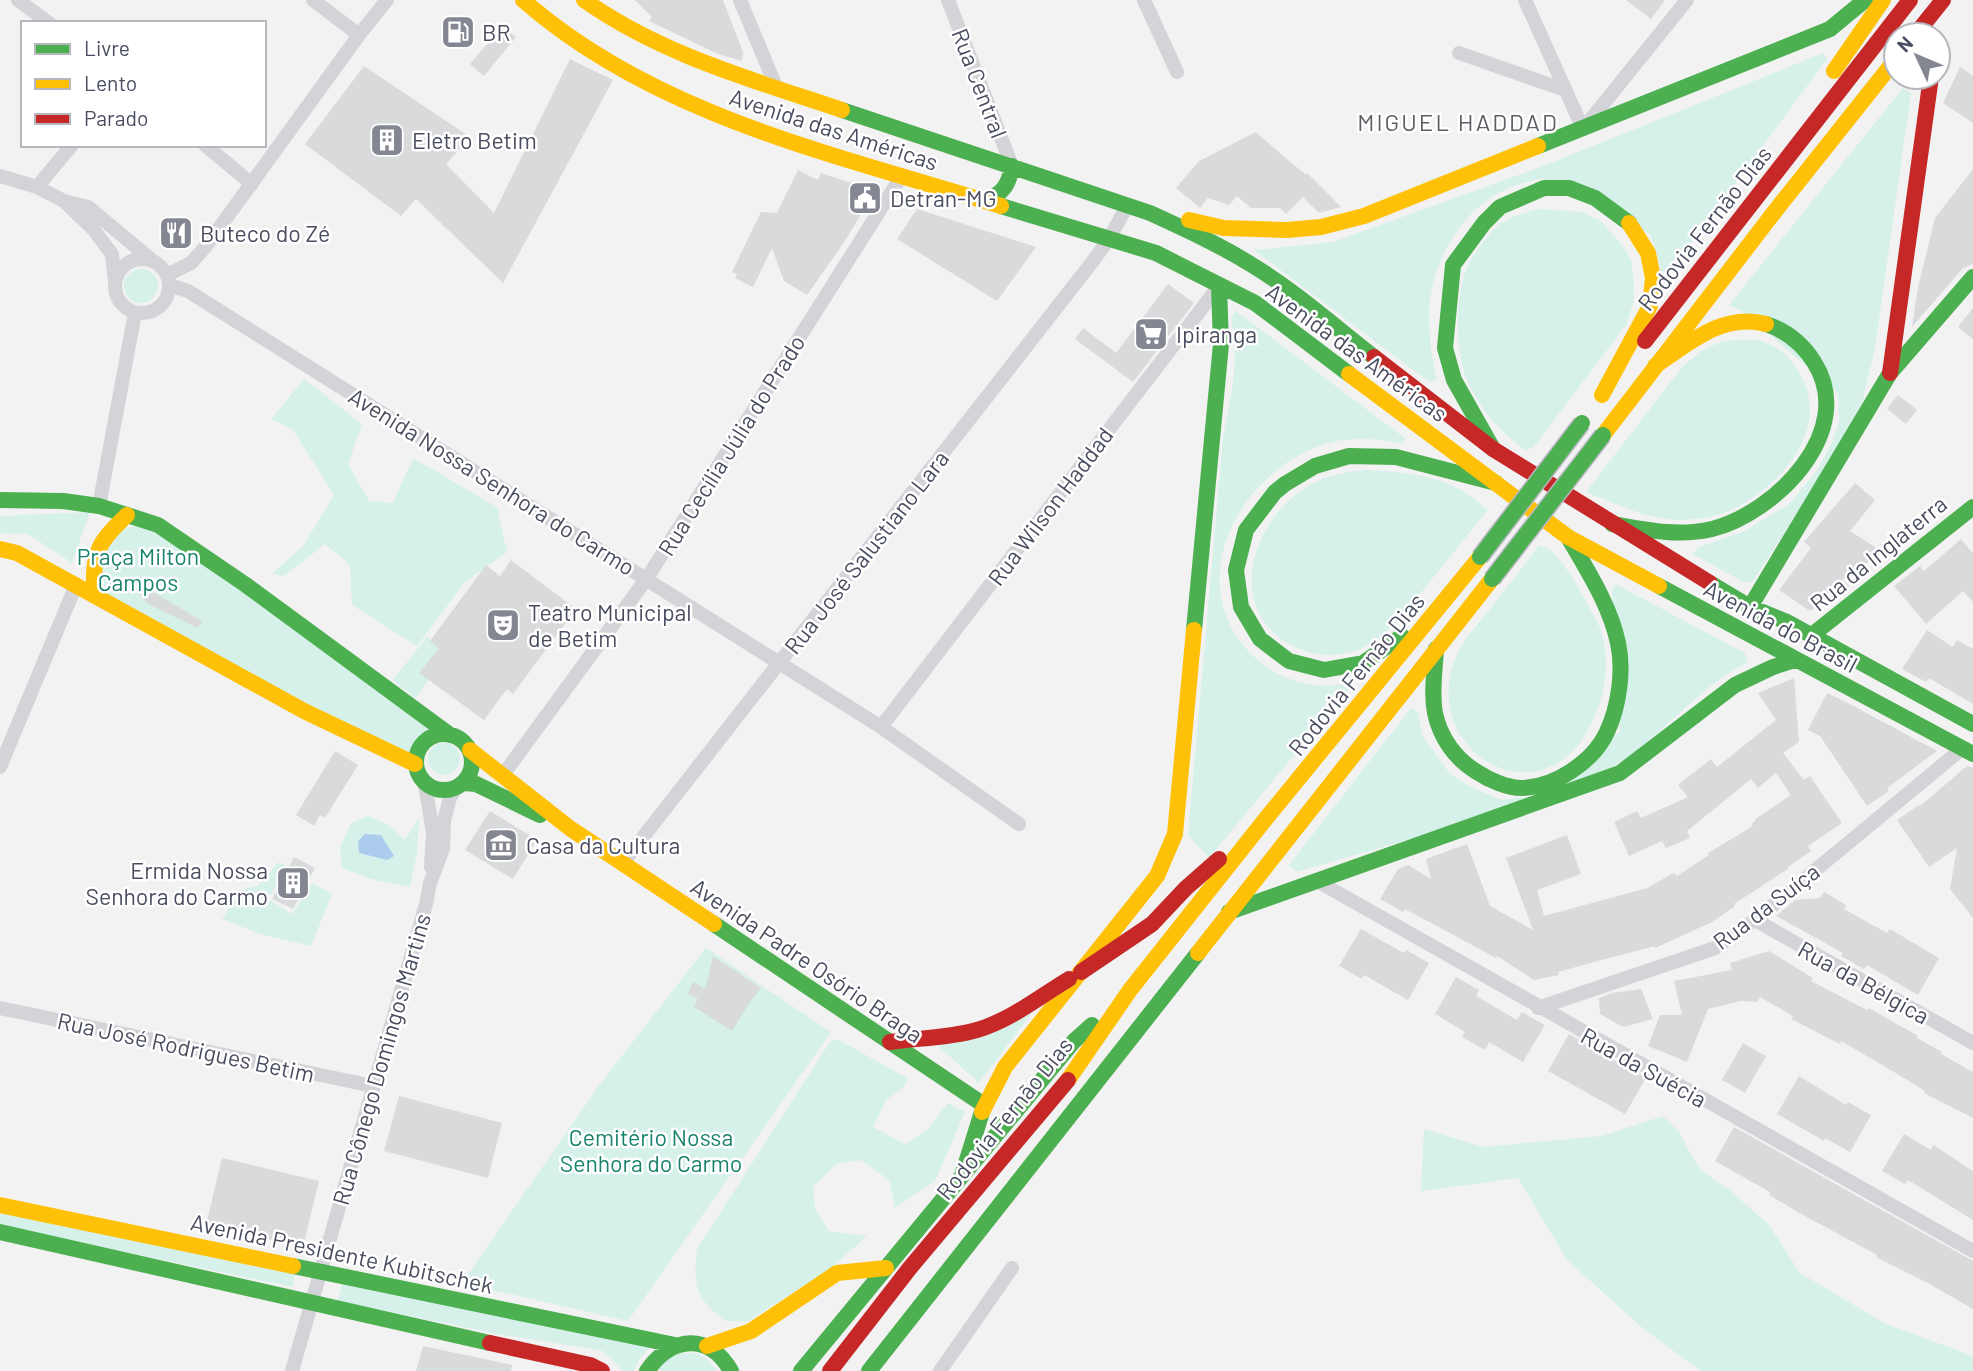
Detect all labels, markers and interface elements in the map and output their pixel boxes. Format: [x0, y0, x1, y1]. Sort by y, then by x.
fuel station icon: BR [439, 13, 477, 51]
place label: BR [482, 18, 511, 46]
legend [21, 21, 266, 147]
north arrow [1882, 21, 1952, 91]
street label: Rua Central [946, 24, 1014, 142]
text: N [1892, 31, 1917, 56]
text: Livre [84, 35, 130, 60]
text: Lento [84, 70, 137, 95]
street label: Avenida das Américas [726, 82, 942, 176]
text: Parado [84, 105, 148, 130]
district label: MIGUEL HADDAD [1357, 107, 1559, 136]
building icon: Eletro Betim [368, 121, 406, 159]
place label: Eletro Betim [412, 126, 537, 154]
street label: Rodovia Fernão Dias [1631, 140, 1777, 316]
public building icon: Detran-MG [846, 179, 884, 217]
place label: Detran-MG [890, 184, 997, 212]
restaurant icon: Buteco do Zé [157, 214, 195, 252]
place label: Buteco do Zé [200, 219, 330, 247]
street label: Avenida das Américas [1261, 277, 1453, 427]
supermarket icon: Ipiranga [1132, 315, 1170, 353]
place label: Ipiranga [1176, 320, 1257, 348]
street label: Rua Cecília Júlia do Prado [652, 329, 810, 561]
street label: Avenida Nossa Senhora do Carmo [344, 381, 640, 581]
street label: Rua Wilson Haddad [981, 421, 1119, 591]
street label: Rua José Salustiano Lara [778, 445, 954, 659]
street label: Rua da Inglaterra [1804, 489, 1952, 617]
park label: Praça Milton Campos [77, 542, 199, 596]
street label: Avenida do Brasil [1700, 574, 1862, 678]
street label: Rodovia Fernão Dias [1282, 587, 1430, 761]
place label: Teatro Municipal de Betim [528, 598, 692, 652]
theatre icon: Teatro Municipal de Betim [484, 606, 522, 644]
museum icon: Casa da Cultura [482, 826, 520, 864]
place label: Casa da Cultura [526, 831, 680, 859]
place label: Ermida Nossa Senhora do Carmo [85, 856, 268, 910]
street label: Rua da Suíça [1707, 857, 1825, 955]
building icon: Ermida Nossa Senhora do Carmo [274, 864, 312, 902]
street label: Avenida Padre Osório Braga [686, 872, 928, 1048]
street label: Rua Cônego Domingos Martins [326, 910, 436, 1208]
street label: Rua da Bélgica [1794, 934, 1934, 1030]
street label: Rua José Rodrigues Betim [55, 1006, 317, 1088]
street label: Rua da Suécia [1576, 1021, 1712, 1113]
street label: Rodovia Fernão Dias [930, 1031, 1078, 1205]
park label: Cemitério Nossa Senhora do Carmo [560, 1123, 742, 1177]
street label: Avenida Presidente Kubitschek [188, 1207, 496, 1299]

